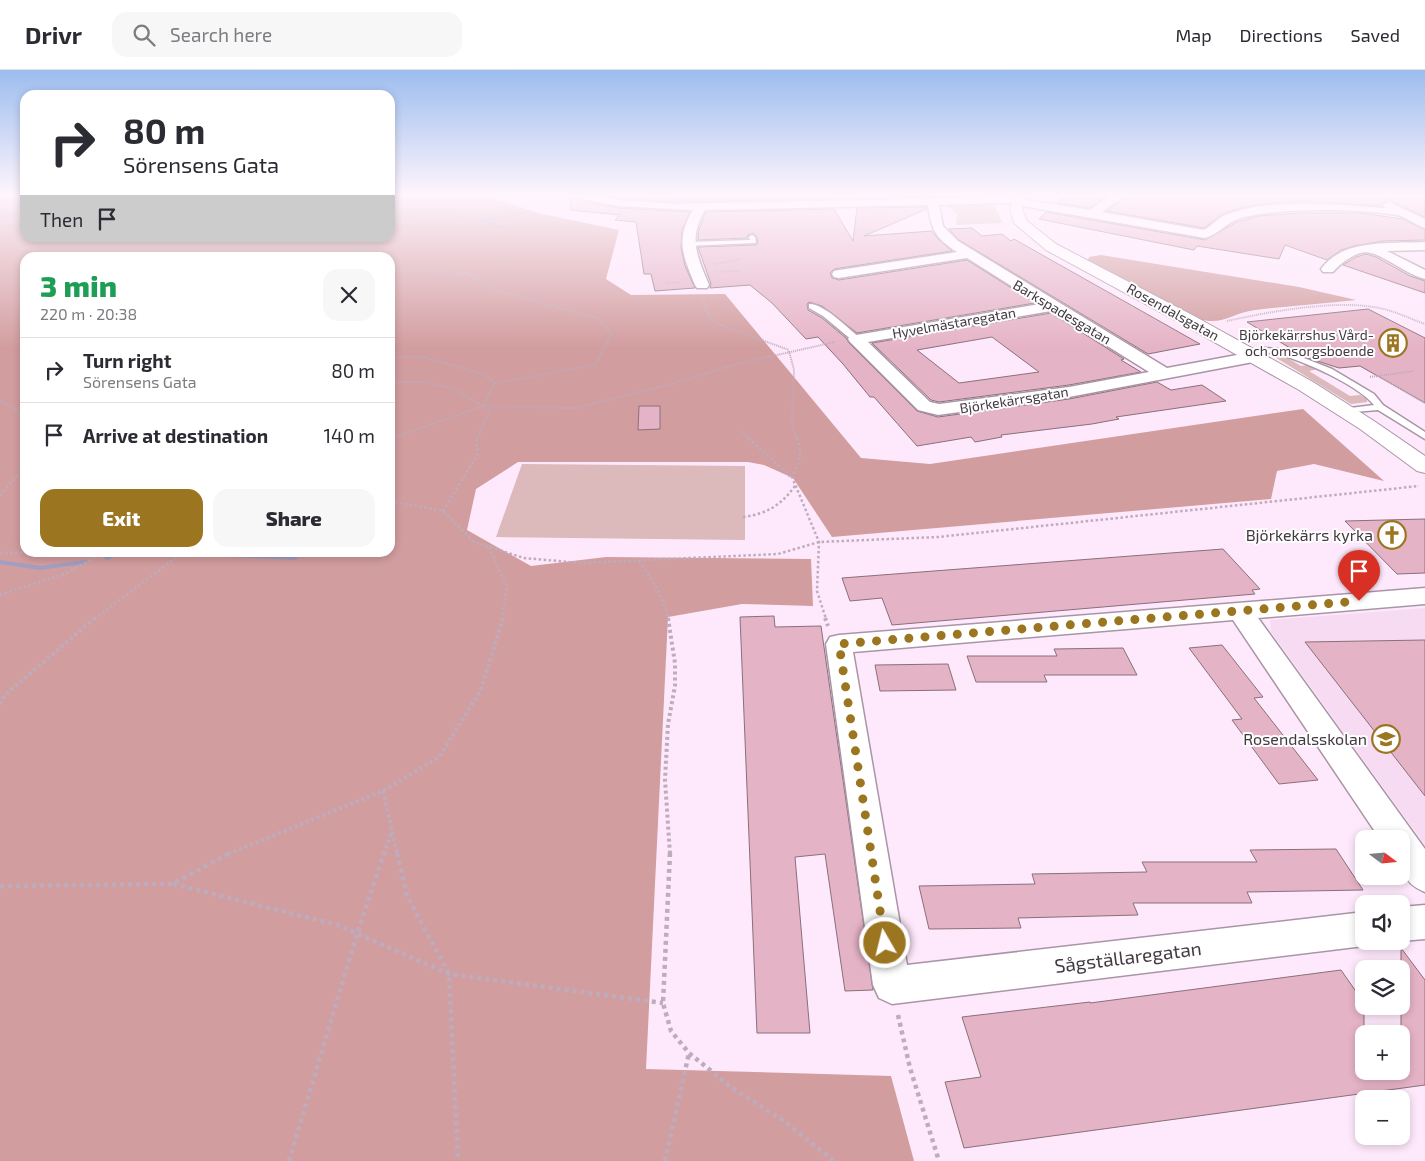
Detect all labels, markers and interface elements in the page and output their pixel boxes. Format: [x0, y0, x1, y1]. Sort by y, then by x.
search box [112, 12, 462, 57]
text: Drivr [25, 20, 82, 49]
icon: search [130, 21, 158, 49]
text: Search here [170, 23, 272, 46]
text: Map [1175, 24, 1212, 46]
text: Directions [1240, 24, 1323, 46]
text: Saved [1351, 24, 1400, 46]
text: 80 m [123, 109, 205, 151]
icon: right [40, 110, 105, 175]
text: Sörensens Gata [123, 151, 279, 177]
icon: arrive [93, 205, 121, 233]
text: Then [40, 208, 83, 231]
text: 3 min [40, 267, 117, 303]
button: close [323, 269, 375, 321]
street label: Barkspadesgatan [1010, 276, 1114, 348]
street label: Rosendalsgatan [1124, 279, 1222, 344]
street label: Hyvelmästaregatan [891, 303, 1017, 342]
text: 220 m · 20:38 [40, 304, 137, 323]
place label: Björkekärrshus Vård- och omsorgsboende [1239, 326, 1374, 359]
building icon: Björkekärrshus Vård- och omsorgsboende [1378, 328, 1408, 358]
text: Turn right [83, 349, 171, 372]
icon: right [40, 356, 68, 384]
text: 80 m [331, 359, 375, 382]
text: Sörensens Gata [83, 372, 197, 391]
street label: Björkekärrsgatan [958, 383, 1070, 416]
icon: arrive [40, 421, 68, 449]
text: Arrive at destination [83, 424, 268, 447]
text: 140 m [323, 424, 375, 447]
button: Exit [40, 489, 203, 547]
button: Share [213, 489, 375, 547]
church icon: Björkekärrs kyrka [1377, 520, 1407, 550]
place label: Björkekärrs kyrka [1246, 525, 1373, 545]
pin [1338, 550, 1380, 601]
icon: arrive [1345, 557, 1373, 585]
school or university icon: Rosendalsskolan [1371, 724, 1401, 754]
place label: Rosendalsskolan [1243, 729, 1367, 748]
north arrow [1355, 830, 1410, 885]
map controls [1355, 830, 1410, 1145]
button: sound [1355, 895, 1410, 950]
position arrow [858, 916, 910, 968]
street label: Sågställaregatan [1053, 936, 1203, 977]
button: layers [1355, 960, 1410, 1015]
button: + [1355, 1025, 1410, 1080]
button: − [1355, 1090, 1410, 1145]

